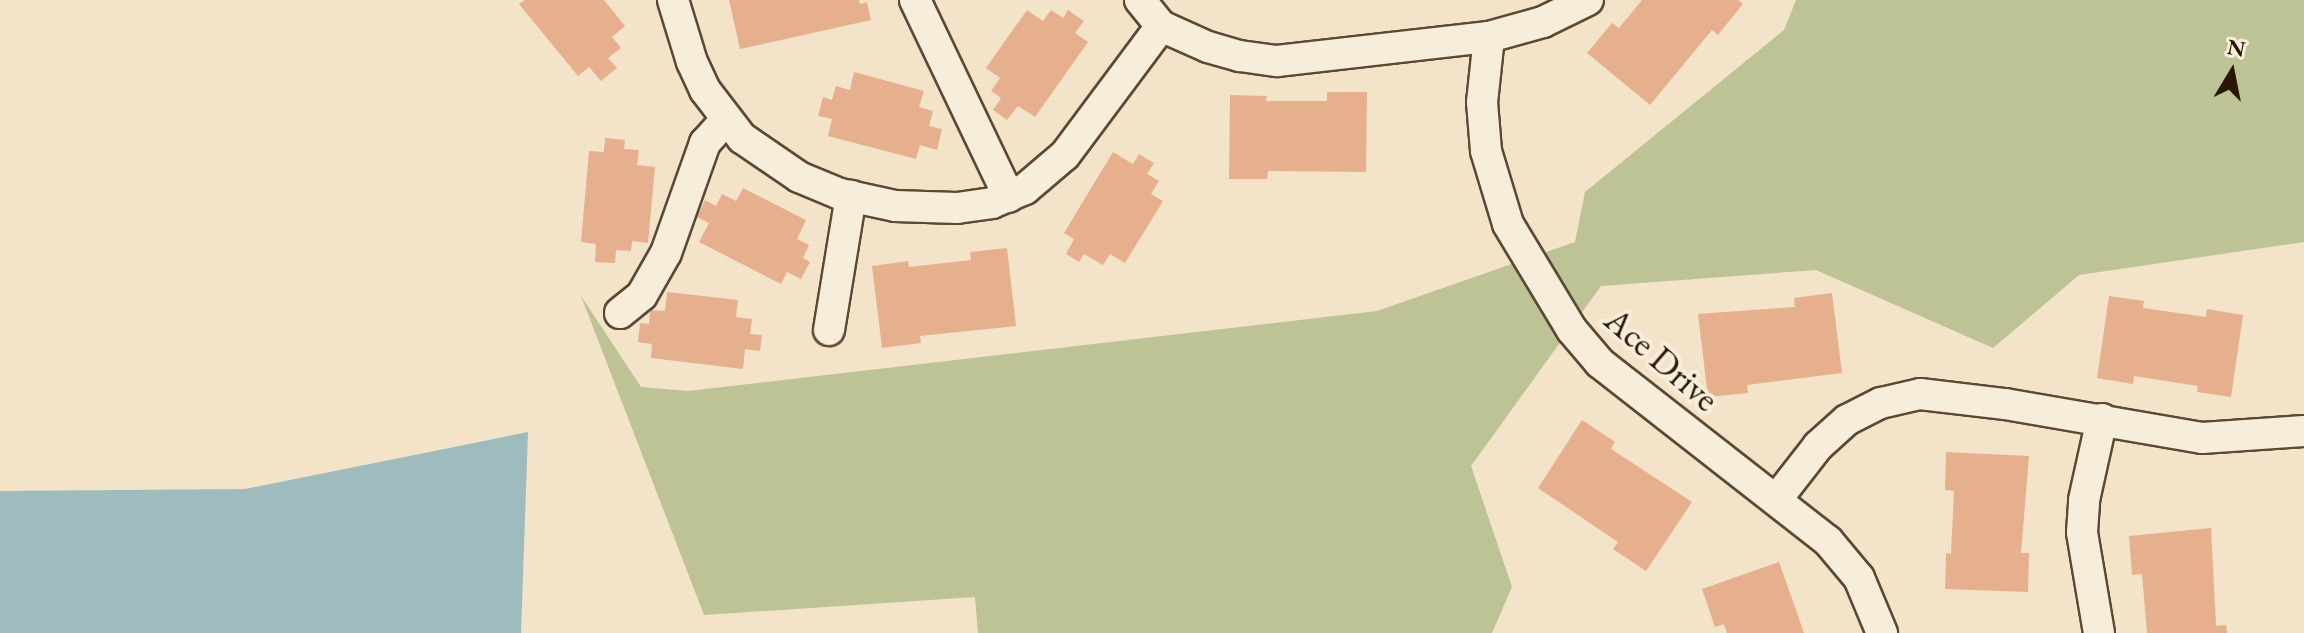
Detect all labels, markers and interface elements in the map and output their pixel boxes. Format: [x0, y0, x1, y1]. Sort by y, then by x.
north arrow [2192, 32, 2272, 112]
text: N [2225, 32, 2248, 64]
street label: Ace Drive [1596, 298, 1728, 420]

